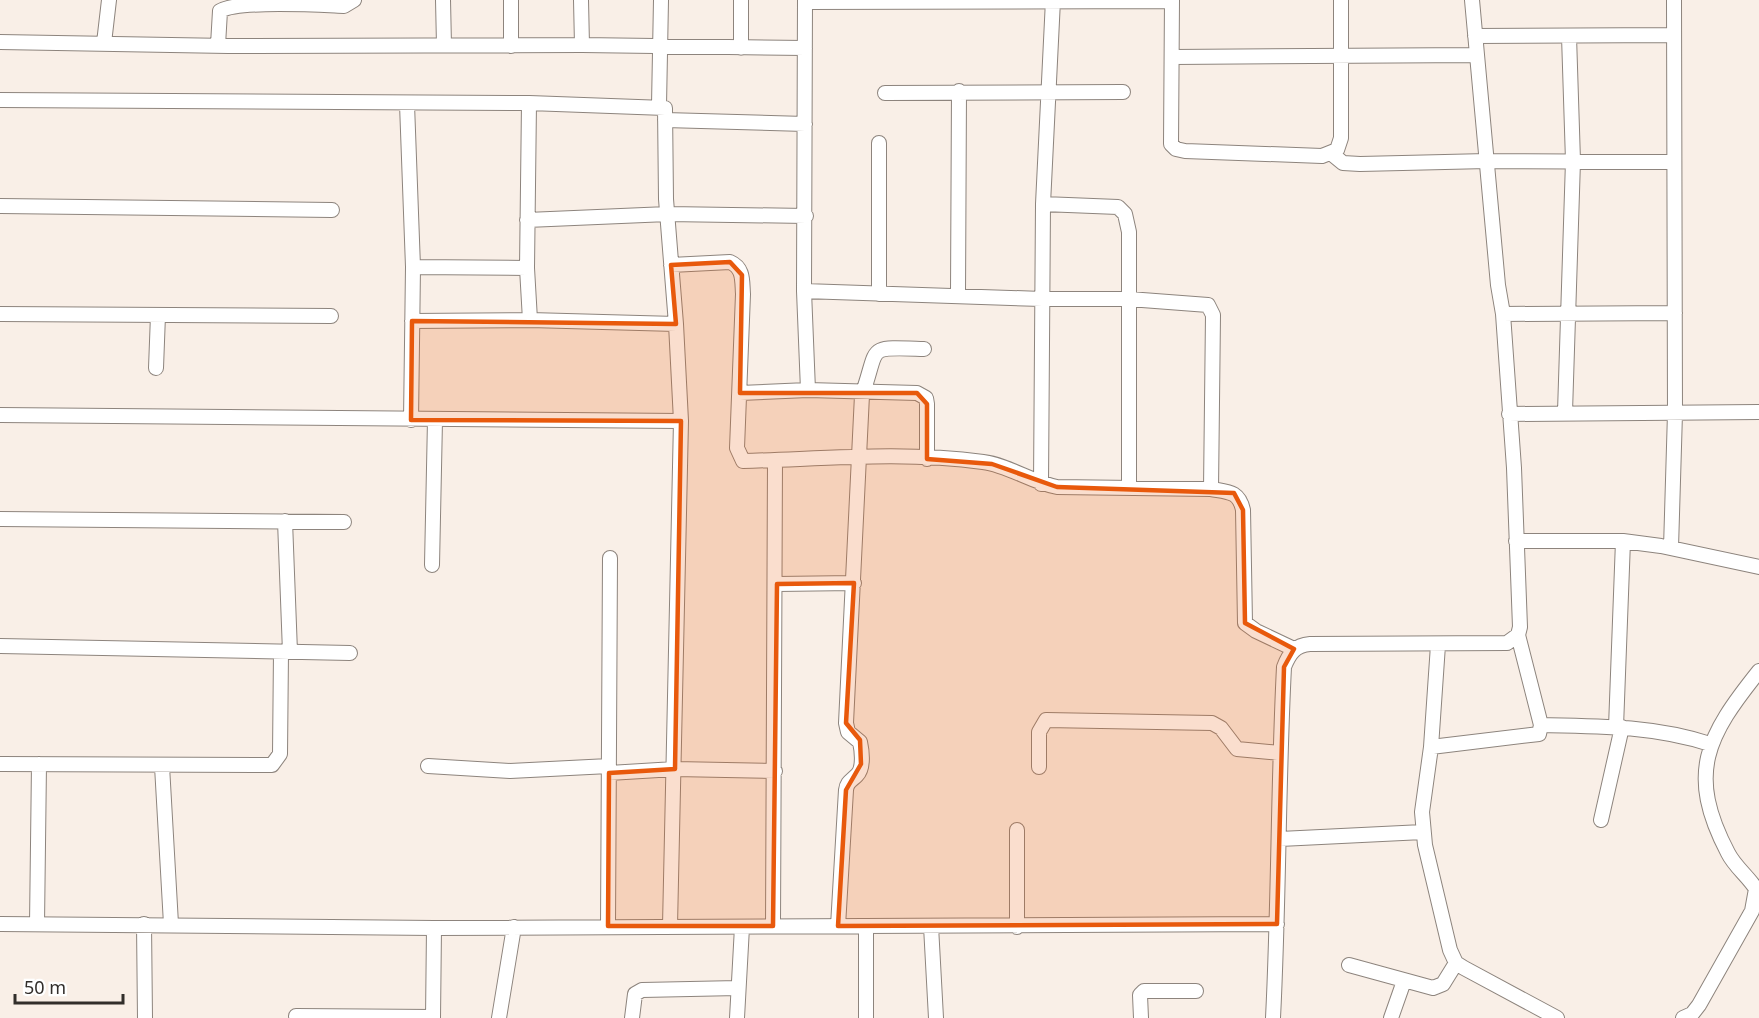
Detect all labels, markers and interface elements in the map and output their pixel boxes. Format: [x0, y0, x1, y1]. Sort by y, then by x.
scale bar [15, 967, 123, 1005]
text: 50 m [24, 975, 66, 999]

